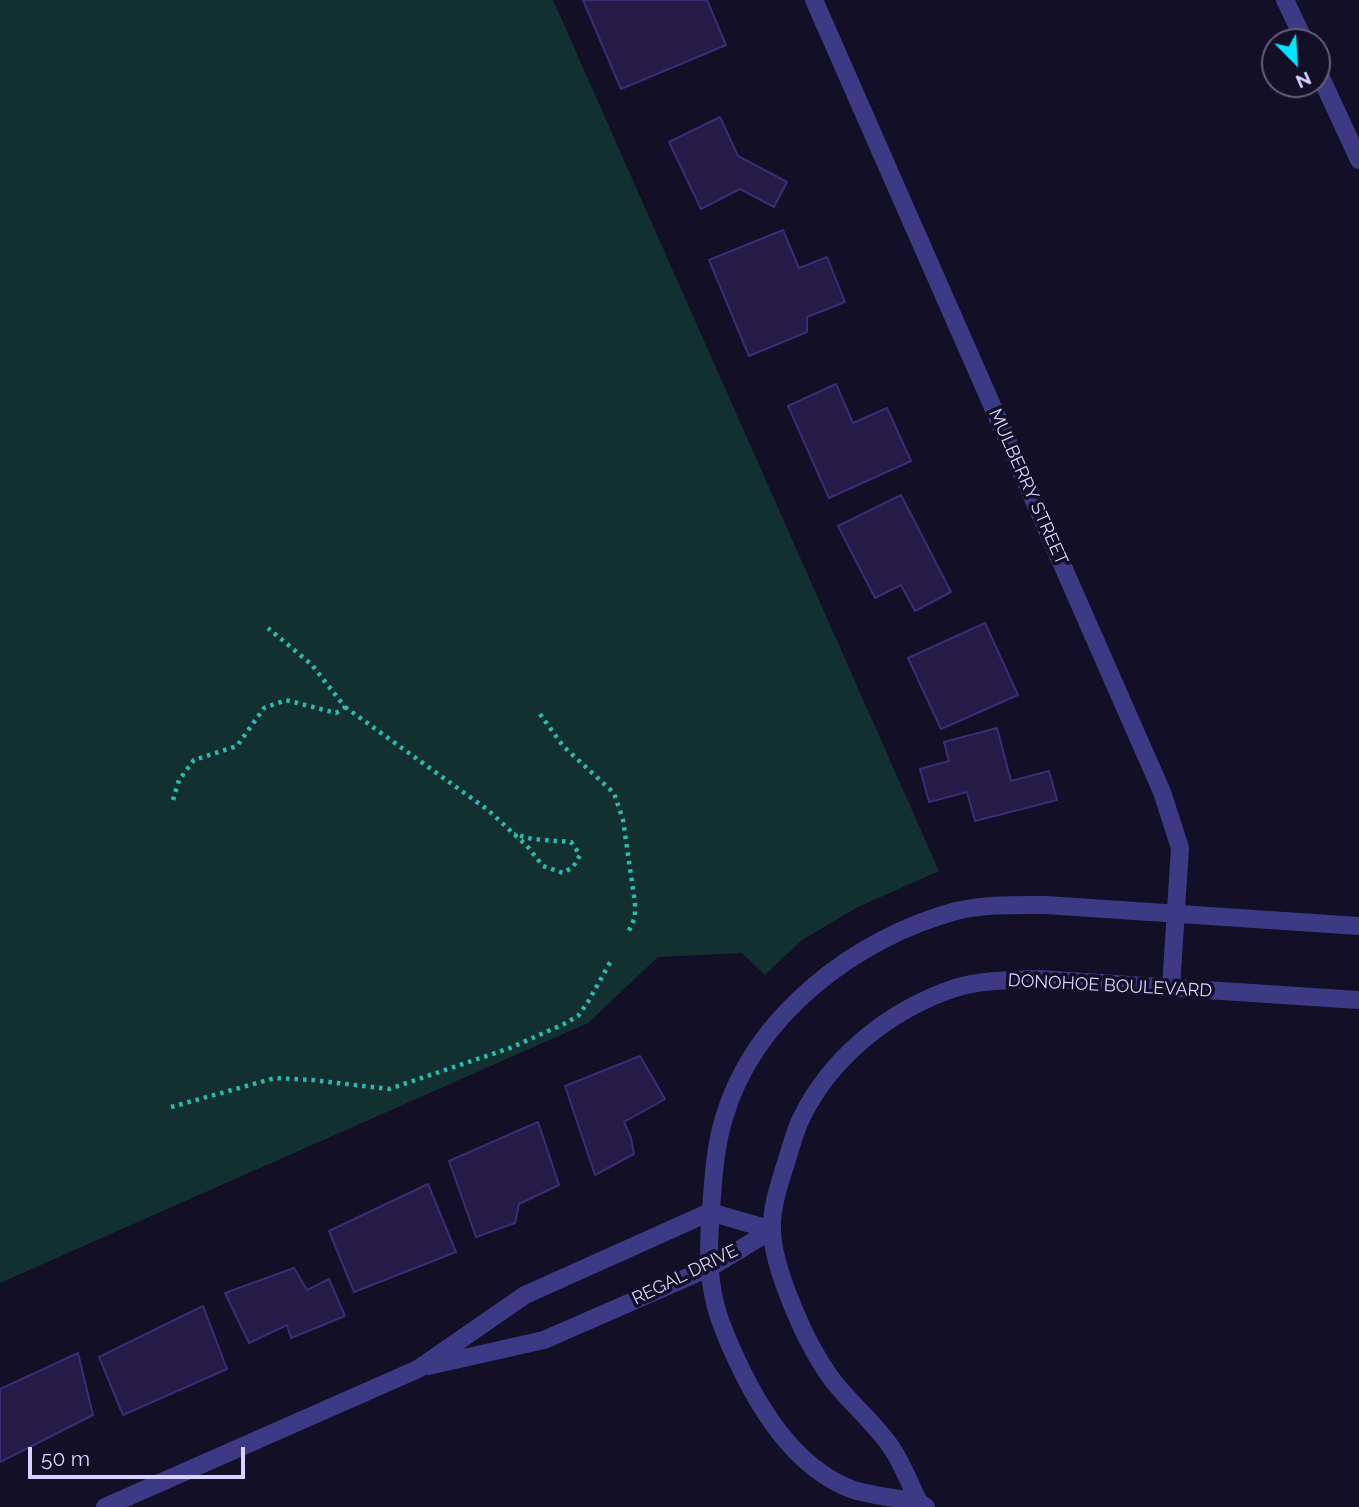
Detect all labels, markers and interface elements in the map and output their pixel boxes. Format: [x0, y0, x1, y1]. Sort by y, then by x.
north arrow [1261, 28, 1331, 98]
text: N [1293, 67, 1315, 93]
street label: MULBERRY STREET [984, 406, 1072, 568]
street label: DONOHOE BOULEVARD [1007, 970, 1213, 1002]
street label: REGAL DRIVE [629, 1240, 741, 1310]
scale bar [32, 1434, 248, 1478]
text: 50 m [41, 1446, 90, 1471]

